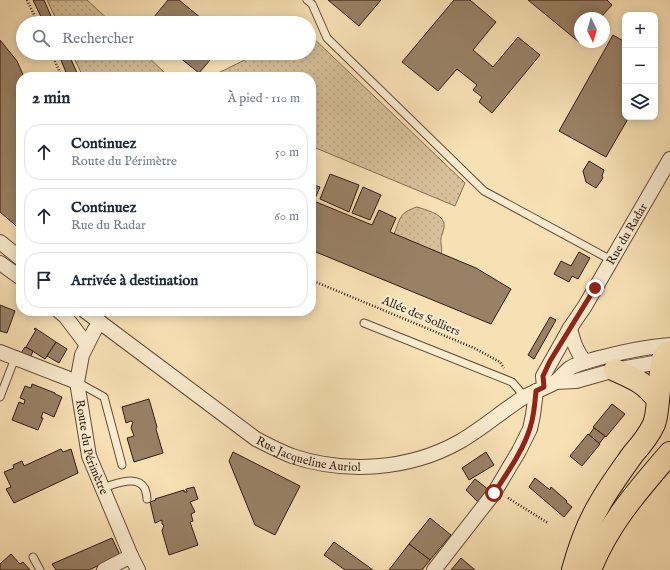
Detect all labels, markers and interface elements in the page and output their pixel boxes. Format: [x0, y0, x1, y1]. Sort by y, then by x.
north arrow [574, 12, 610, 48]
map controls [622, 12, 658, 120]
button: + [622, 12, 658, 48]
search box [16, 16, 316, 60]
icon: search [30, 27, 52, 49]
text: Rechercher [62, 29, 134, 48]
button: − [622, 48, 658, 84]
button: layers [622, 84, 658, 120]
text: 2 min [32, 88, 70, 109]
text: À pied · 110 m [228, 90, 300, 107]
text: Continuez [71, 134, 136, 153]
icon: ahead [33, 141, 55, 163]
text: 50 m [275, 144, 299, 161]
text: Route du Périmètre [71, 153, 177, 170]
text: Continuez [71, 198, 136, 217]
street label: Rue du Radar [603, 200, 651, 268]
icon: ahead [33, 205, 55, 227]
text: 60 m [274, 208, 299, 225]
text: Rue du Radar [71, 217, 146, 234]
icon: arrive [33, 269, 55, 291]
text: Arrivée à destination [71, 271, 198, 290]
route end [586, 279, 604, 297]
street label: Allée des Solliers [379, 292, 462, 339]
street label: Route du Périmètre [72, 398, 112, 497]
street label: Rue Jacqueline Auriol [254, 433, 362, 474]
route start [485, 484, 503, 502]

